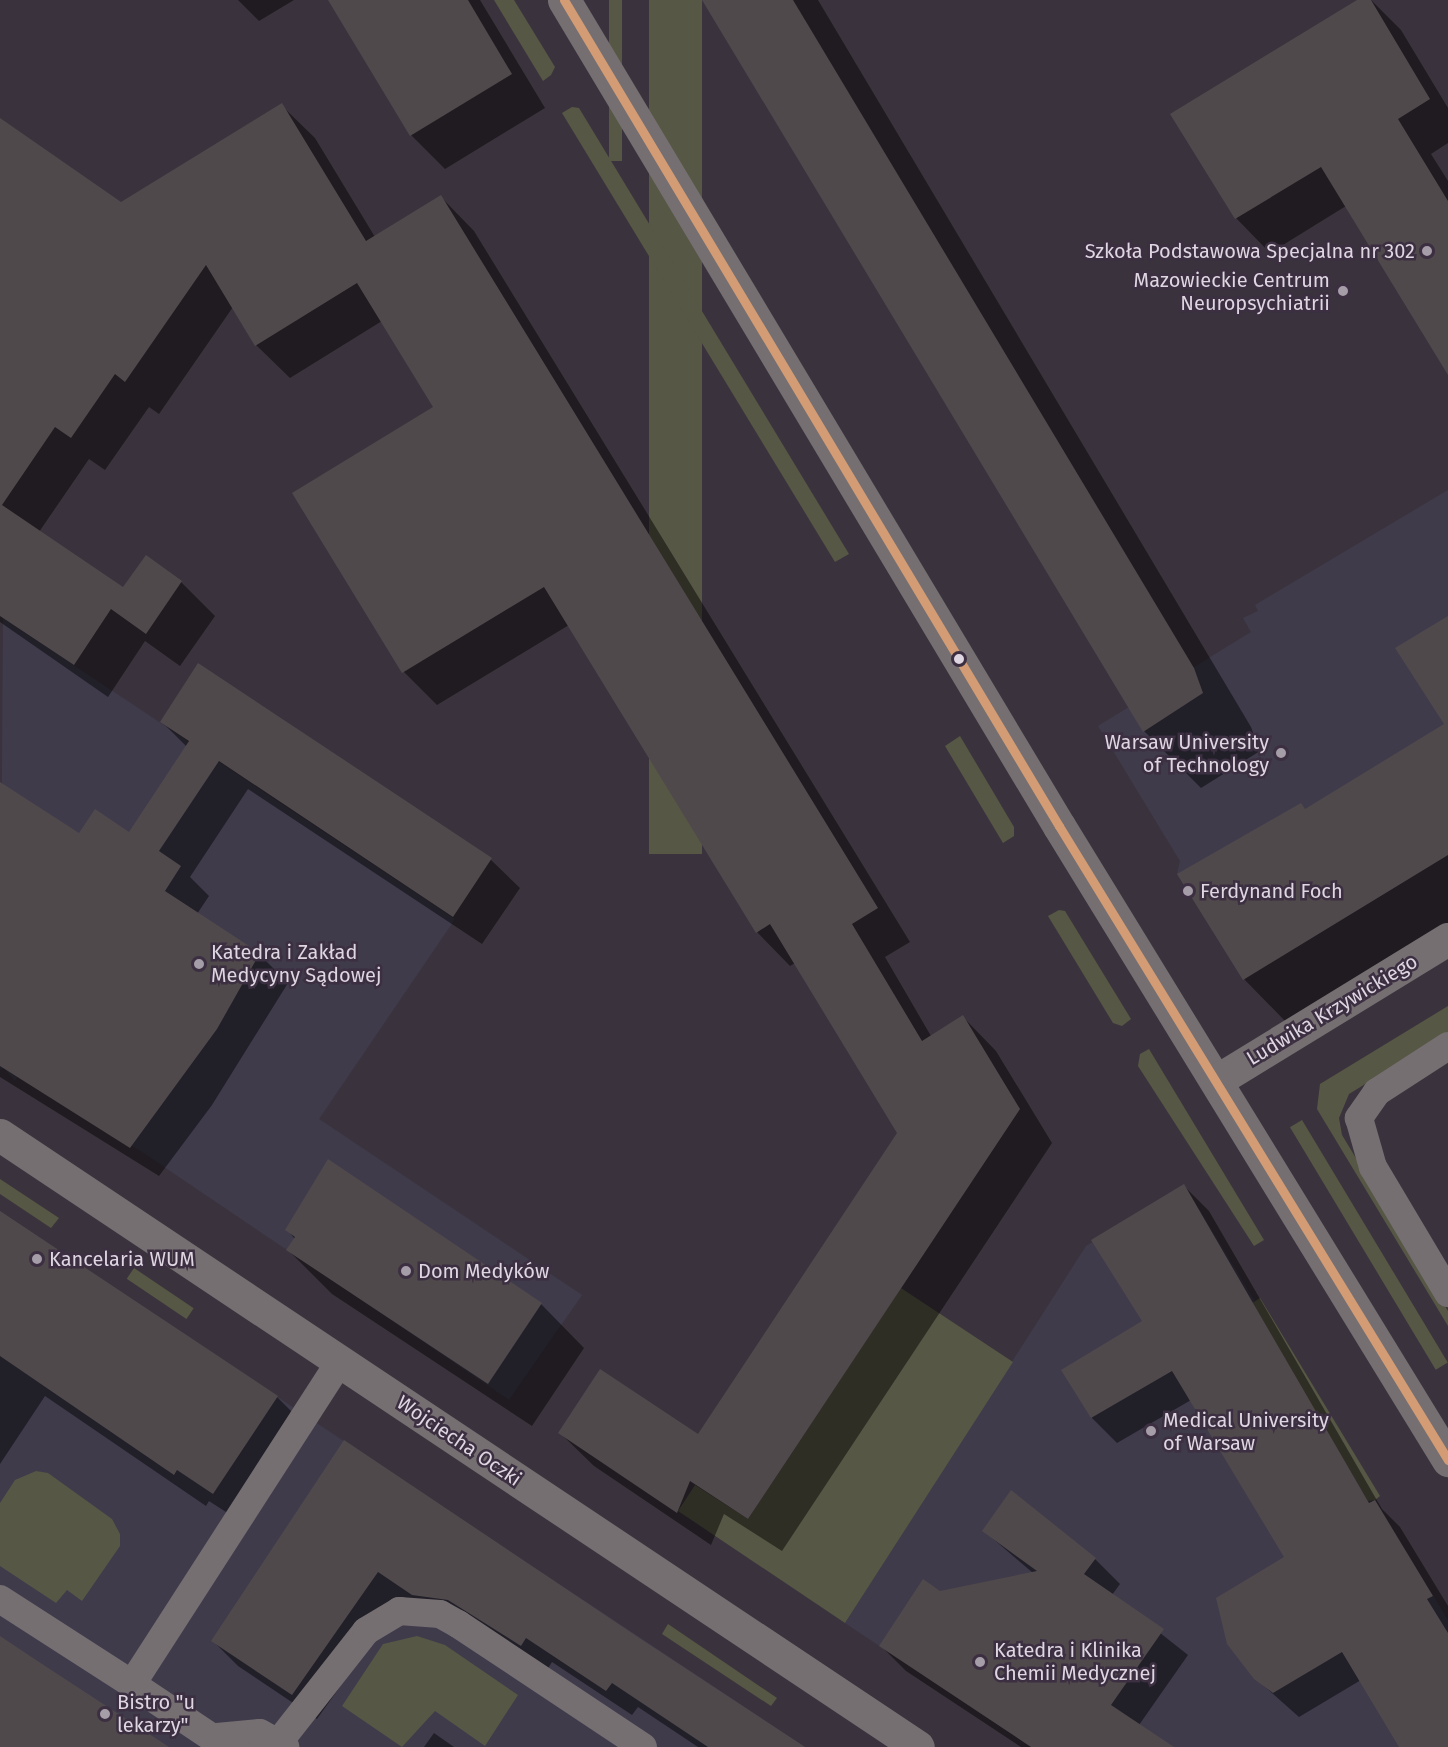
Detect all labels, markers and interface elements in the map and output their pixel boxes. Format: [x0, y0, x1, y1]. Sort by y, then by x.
place label: Szkoła Podstawowa Specjalna nr 302 [1085, 239, 1415, 263]
marker: Szkoła Podstawowa Specjalna nr 302 [1420, 244, 1434, 258]
place label: Mazowieckie Centrum Neuropsychiatrii [1134, 268, 1330, 315]
marker: Mazowieckie Centrum Neuropsychiatrii [1334, 282, 1352, 300]
unlabelled marker [953, 653, 965, 665]
place label: Warsaw University of Technology [1105, 730, 1269, 777]
marker: Warsaw University of Technology [1274, 746, 1288, 760]
place label: Ferdynand Foch [1200, 879, 1343, 903]
marker: Ferdynand Foch [1181, 884, 1195, 898]
place label: Katedra i Zakład Medycyny Sądowej [211, 940, 382, 987]
street label: Ludwika Krzywickiego [1242, 949, 1422, 1071]
marker: Katedra i Zakład Medycyny Sądowej [192, 957, 206, 971]
place label: Kancelaria WUM [49, 1247, 195, 1271]
marker: Kancelaria WUM [30, 1252, 44, 1266]
place label: Dom Medyków [418, 1259, 549, 1283]
marker: Dom Medyków [399, 1264, 413, 1278]
street label: Wojciecha Oczki [392, 1390, 526, 1492]
place label: Medical University of Warsaw [1163, 1408, 1329, 1455]
marker: Medical University of Warsaw [1144, 1424, 1158, 1438]
place label: Katedra i Klinika Chemii Medycznej [994, 1638, 1156, 1685]
marker: Katedra i Klinika Chemii Medycznej [971, 1653, 989, 1671]
place label: Bistro "u lekarzy" [117, 1690, 195, 1737]
marker: Bistro "u lekarzy" [98, 1707, 112, 1721]

